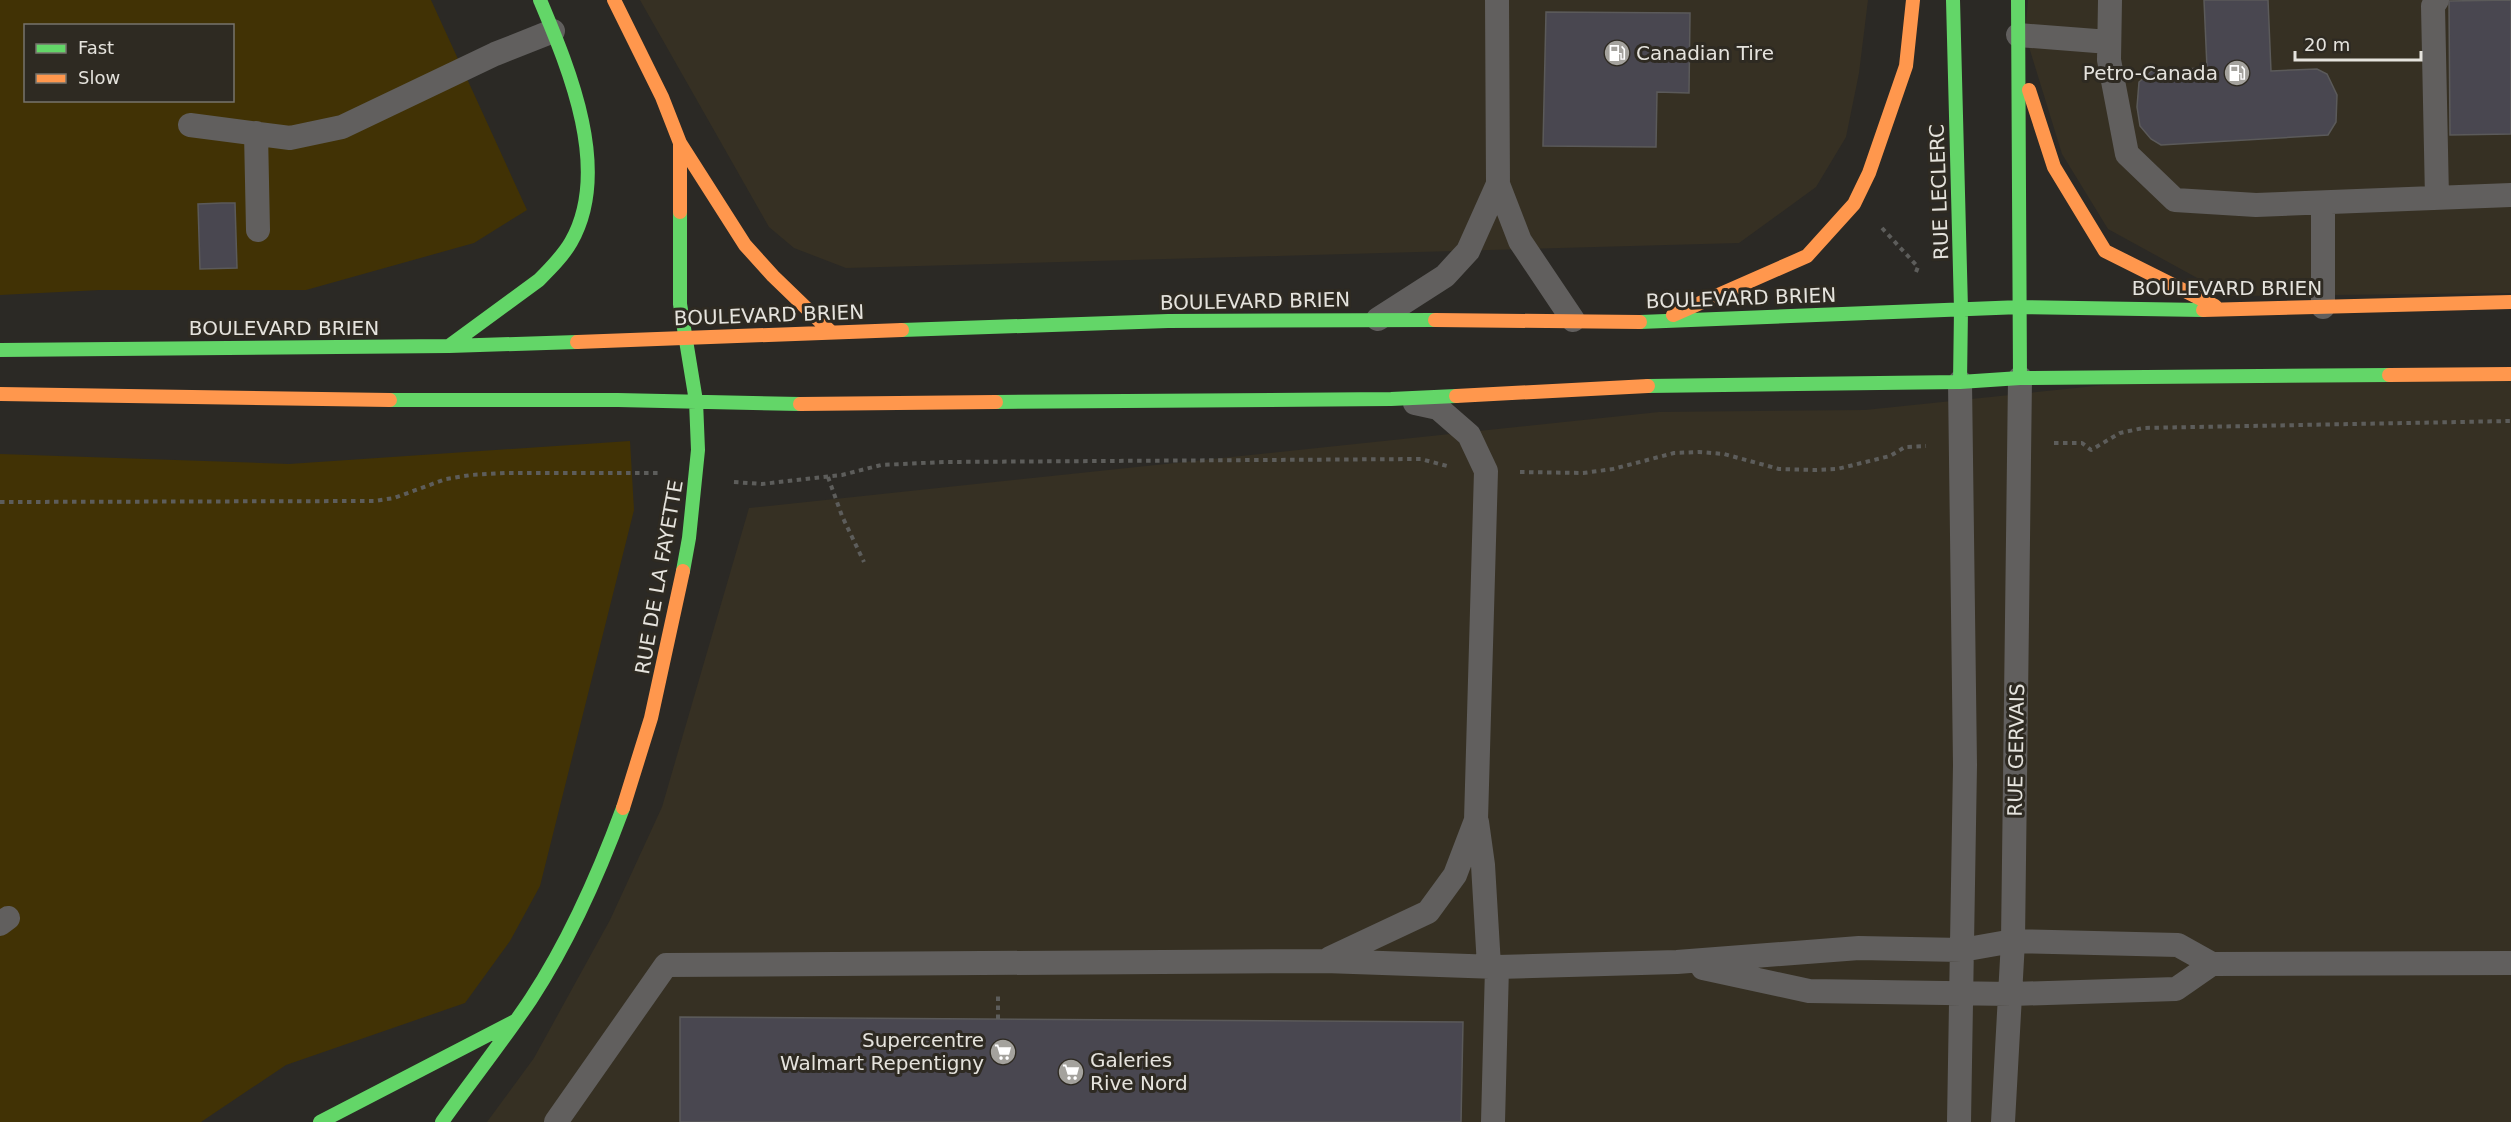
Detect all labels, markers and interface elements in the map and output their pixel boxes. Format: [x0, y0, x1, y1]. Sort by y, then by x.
legend [24, 24, 234, 102]
scale bar [2295, 24, 2421, 62]
text: 20 m [2304, 34, 2350, 55]
text: Fast [78, 37, 114, 58]
fuel station icon: Canadian Tire [1602, 38, 1632, 68]
place label: Canadian Tire [1636, 41, 1774, 65]
fuel station icon: Petro-Canada [2222, 58, 2252, 88]
place label: Petro-Canada [2083, 61, 2218, 85]
text: Slow [78, 67, 120, 88]
street label: RUE LECLERC [1925, 124, 1953, 260]
street label: BOULEVARD BRIEN [2132, 276, 2322, 300]
street label: BOULEVARD BRIEN [1645, 283, 1837, 313]
street label: BOULEVARD BRIEN [1160, 287, 1350, 315]
street label: BOULEVARD BRIEN [673, 300, 865, 330]
street label: BOULEVARD BRIEN [189, 316, 379, 340]
street label: RUE DE LA FAYETTE [630, 478, 688, 676]
street label: RUE GERVAIS [2003, 683, 2029, 817]
place label: Supercentre Walmart Repentigny [780, 1028, 984, 1075]
supermarket icon: Supercentre Walmart Repentigny [988, 1037, 1018, 1067]
place label: Galeries Rive Nord [1090, 1048, 1188, 1095]
supermarket icon: Galeries Rive Nord [1056, 1057, 1086, 1087]

